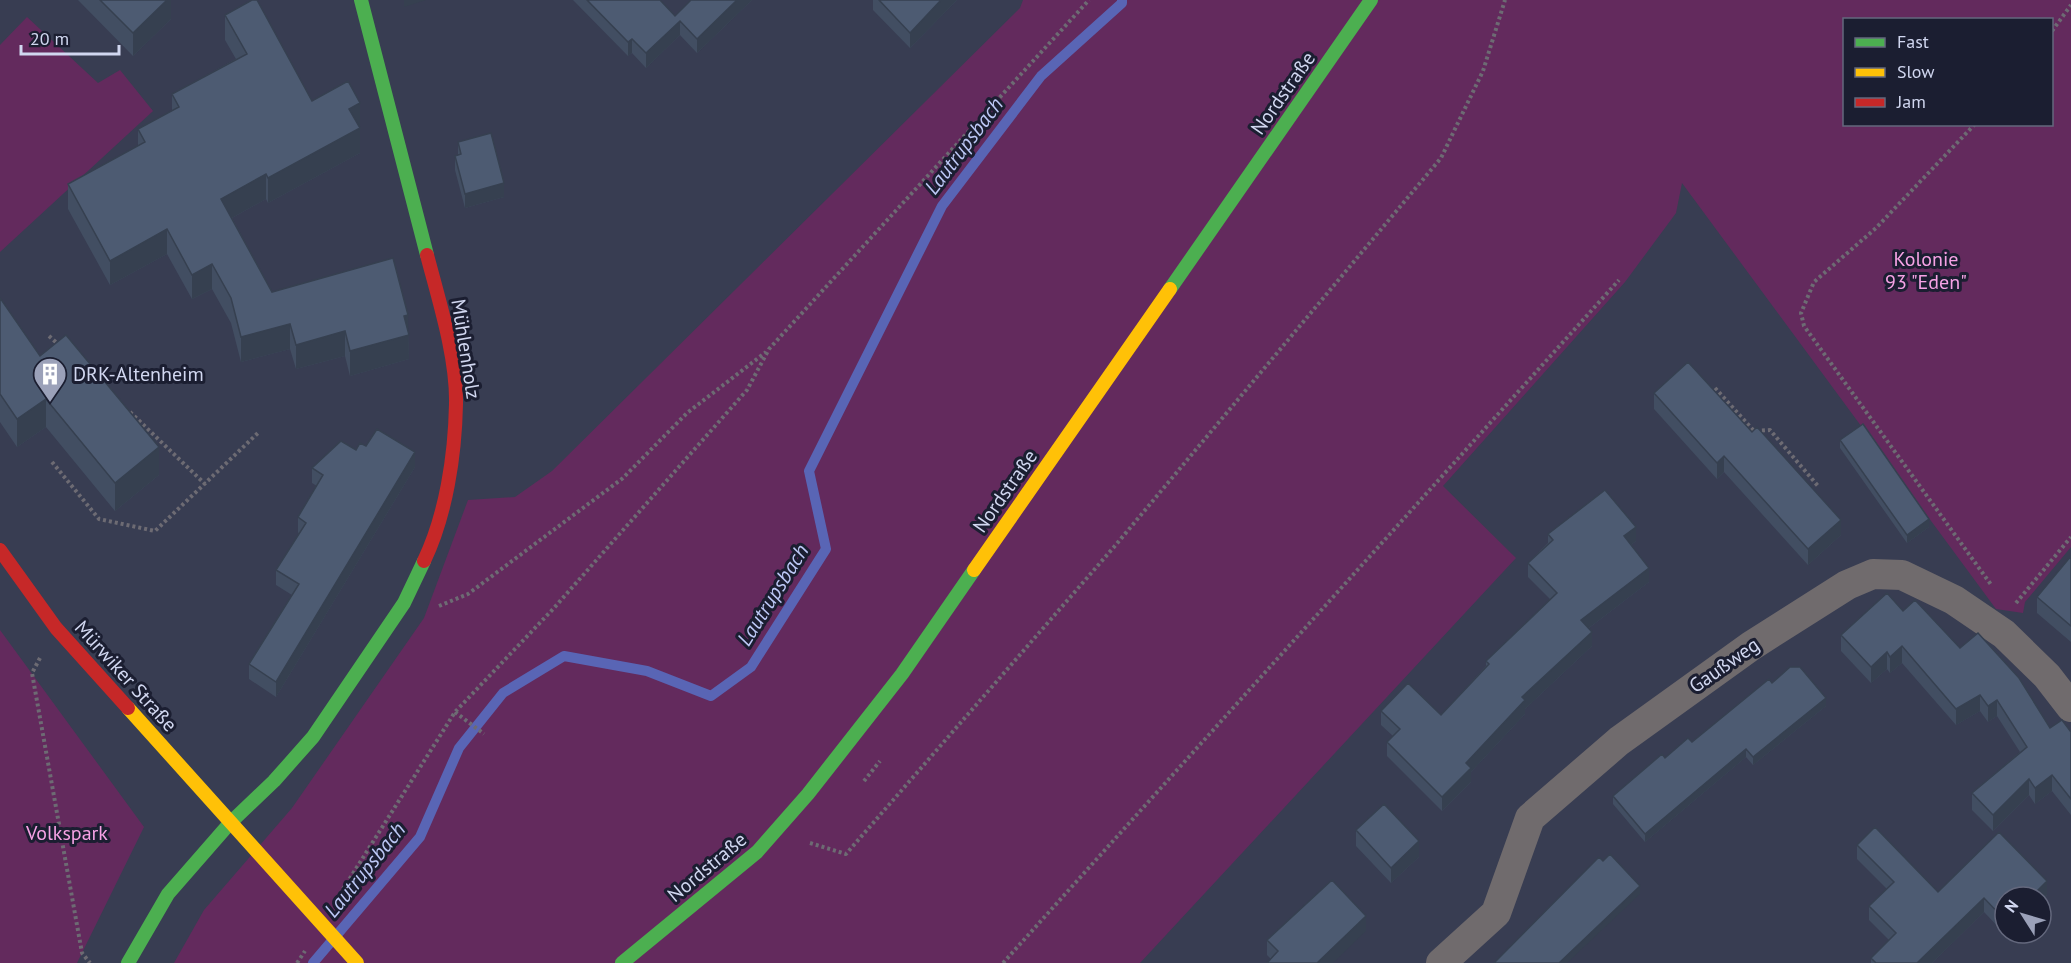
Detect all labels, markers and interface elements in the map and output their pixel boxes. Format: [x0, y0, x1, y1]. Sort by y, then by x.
scale bar [21, 18, 118, 56]
legend [1843, 18, 2053, 126]
text: 20 m [30, 27, 69, 50]
text: Fast [1897, 30, 1929, 53]
street label: Nordstraße [1245, 46, 1321, 140]
text: Slow [1897, 60, 1935, 83]
text: Jam [1896, 90, 1926, 113]
water label: Lautrupsbach [918, 92, 1009, 200]
park label: Kolonie 93 "Eden" [1885, 246, 1967, 295]
street label: Mühlenholz [445, 297, 487, 401]
building icon: DRK-Altenheim [32, 356, 68, 403]
place label: DRK-Altenheim [73, 361, 204, 387]
street label: Nordstraße [967, 444, 1043, 538]
water label: Lautrupsbach [731, 539, 814, 651]
street label: Mürwiker Straße [69, 615, 183, 737]
street label: Gaußweg [1684, 631, 1764, 699]
water label: Lautrupsbach [318, 817, 411, 923]
park label: Volkspark [25, 820, 108, 846]
street label: Nordstraße [662, 826, 752, 908]
north arrow [1993, 885, 2053, 945]
text: N [2000, 896, 2022, 916]

